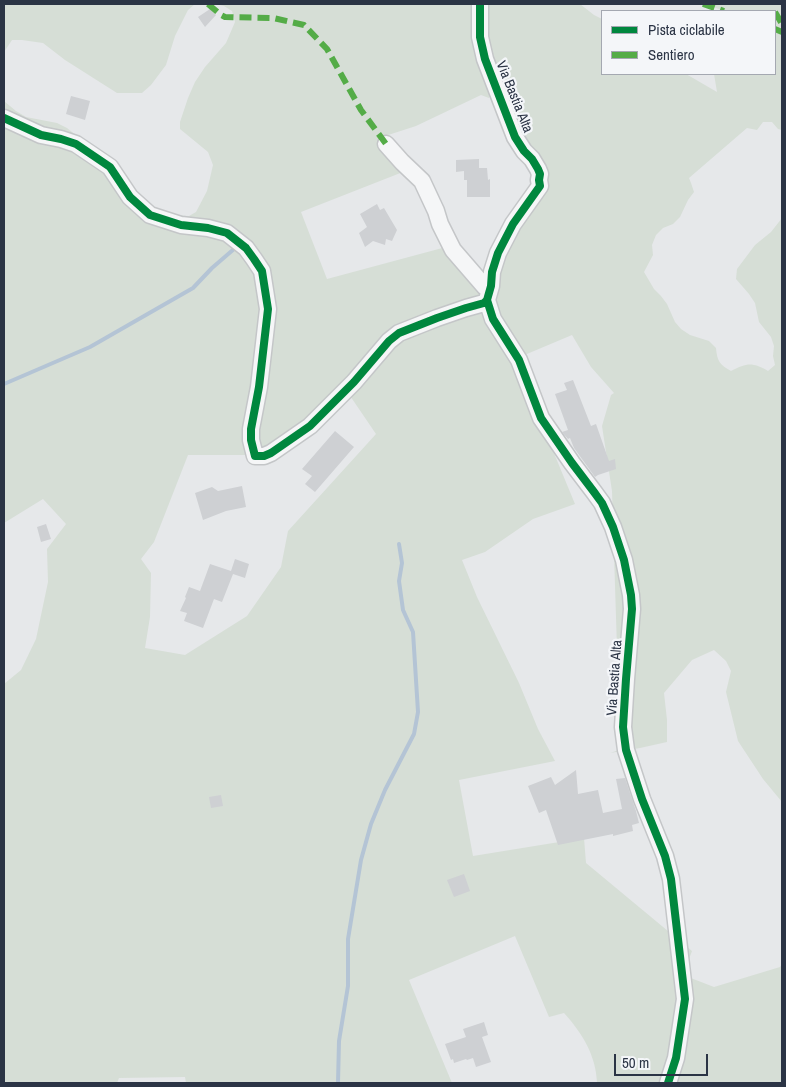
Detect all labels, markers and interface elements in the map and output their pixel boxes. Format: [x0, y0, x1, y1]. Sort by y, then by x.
legend [601, 10, 776, 75]
text: Pista ciclabile [648, 19, 725, 40]
text: Sentiero [648, 44, 695, 65]
street label: Via Bastia Alta [492, 59, 536, 135]
street label: Via Bastia Alta [604, 640, 626, 716]
scale bar [616, 1044, 710, 1076]
text: 50 m [622, 1052, 649, 1073]

